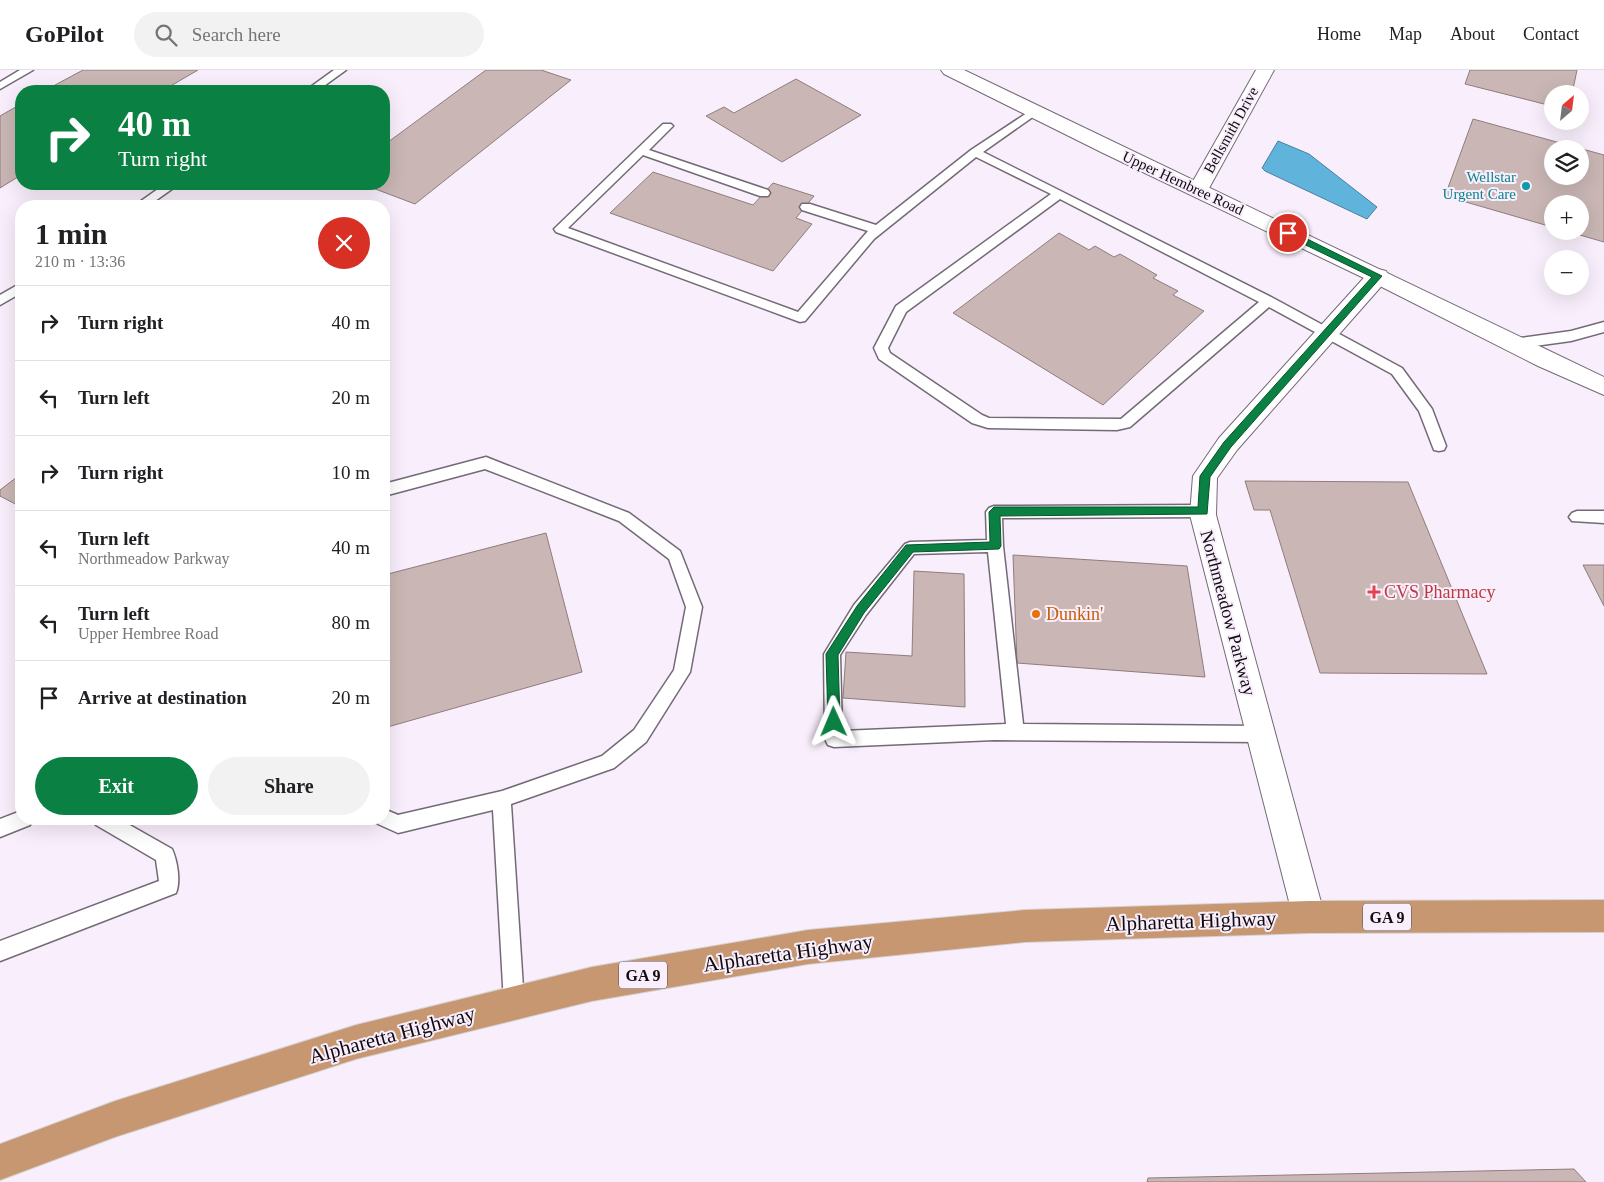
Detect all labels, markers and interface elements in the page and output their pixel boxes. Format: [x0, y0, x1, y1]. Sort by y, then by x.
search box [134, 12, 484, 57]
text: GoPilot [25, 21, 104, 47]
icon: search [152, 21, 180, 49]
text: Search here [192, 24, 281, 45]
text: Home [1317, 24, 1361, 44]
text: Map [1389, 24, 1422, 44]
text: About [1450, 24, 1495, 44]
text: Contact [1523, 24, 1579, 44]
street label: Bellsmith Drive [1201, 84, 1261, 176]
north arrow [1544, 85, 1589, 130]
map controls [1544, 85, 1589, 295]
icon: right [35, 105, 100, 170]
text: 40 m [118, 105, 191, 144]
button: layers [1544, 140, 1589, 185]
text: Turn right [118, 146, 207, 171]
street label: Upper Hembree Road [1120, 148, 1246, 218]
place label: Wellstar Urgent Care [1443, 169, 1516, 202]
marker: Wellstar Urgent Care [1520, 180, 1532, 192]
button: + [1544, 195, 1589, 240]
pin [1267, 212, 1309, 254]
text: 1 min [35, 217, 108, 250]
button: close [318, 217, 370, 269]
icon: arrive [1274, 219, 1302, 247]
button: − [1544, 250, 1589, 295]
text: 210 m · 13:36 [35, 253, 125, 270]
icon: right [35, 309, 63, 337]
text: Turn right [78, 312, 163, 333]
text: 40 m [331, 312, 370, 333]
icon: left [35, 384, 63, 412]
text: Turn left [78, 387, 150, 408]
text: 20 m [331, 387, 370, 408]
icon: right [35, 459, 63, 487]
text: Turn right [78, 462, 163, 483]
text: 10 m [331, 462, 370, 483]
text: Turn left [78, 528, 150, 549]
street label: Northmeadow Parkway [1196, 528, 1260, 698]
icon: left [35, 534, 63, 562]
text: 40 m [331, 537, 370, 558]
text: Northmeadow Parkway [78, 550, 230, 567]
place label: CVS Pharmacy [1384, 582, 1496, 602]
marker: CVS Pharmacy [1368, 586, 1380, 598]
text: Turn left [78, 603, 150, 624]
place label: Dunkin' [1046, 604, 1103, 624]
marker: Dunkin' [1030, 608, 1042, 620]
icon: left [35, 609, 63, 637]
text: 80 m [331, 612, 370, 633]
text: Upper Hembree Road [78, 625, 218, 642]
icon: arrive [35, 684, 63, 712]
text: Arrive at destination [78, 687, 247, 708]
text: 20 m [331, 687, 370, 708]
position arrow [807, 695, 859, 747]
button: Exit [35, 757, 198, 815]
button: Share [208, 757, 370, 815]
road number: GA 9 [1363, 904, 1411, 930]
street label: Alpharetta Highway [1105, 906, 1277, 936]
street label: Alpharetta Highway [702, 929, 875, 977]
road number: GA 9 [619, 962, 667, 988]
street label: Alpharetta Highway [306, 1001, 478, 1069]

